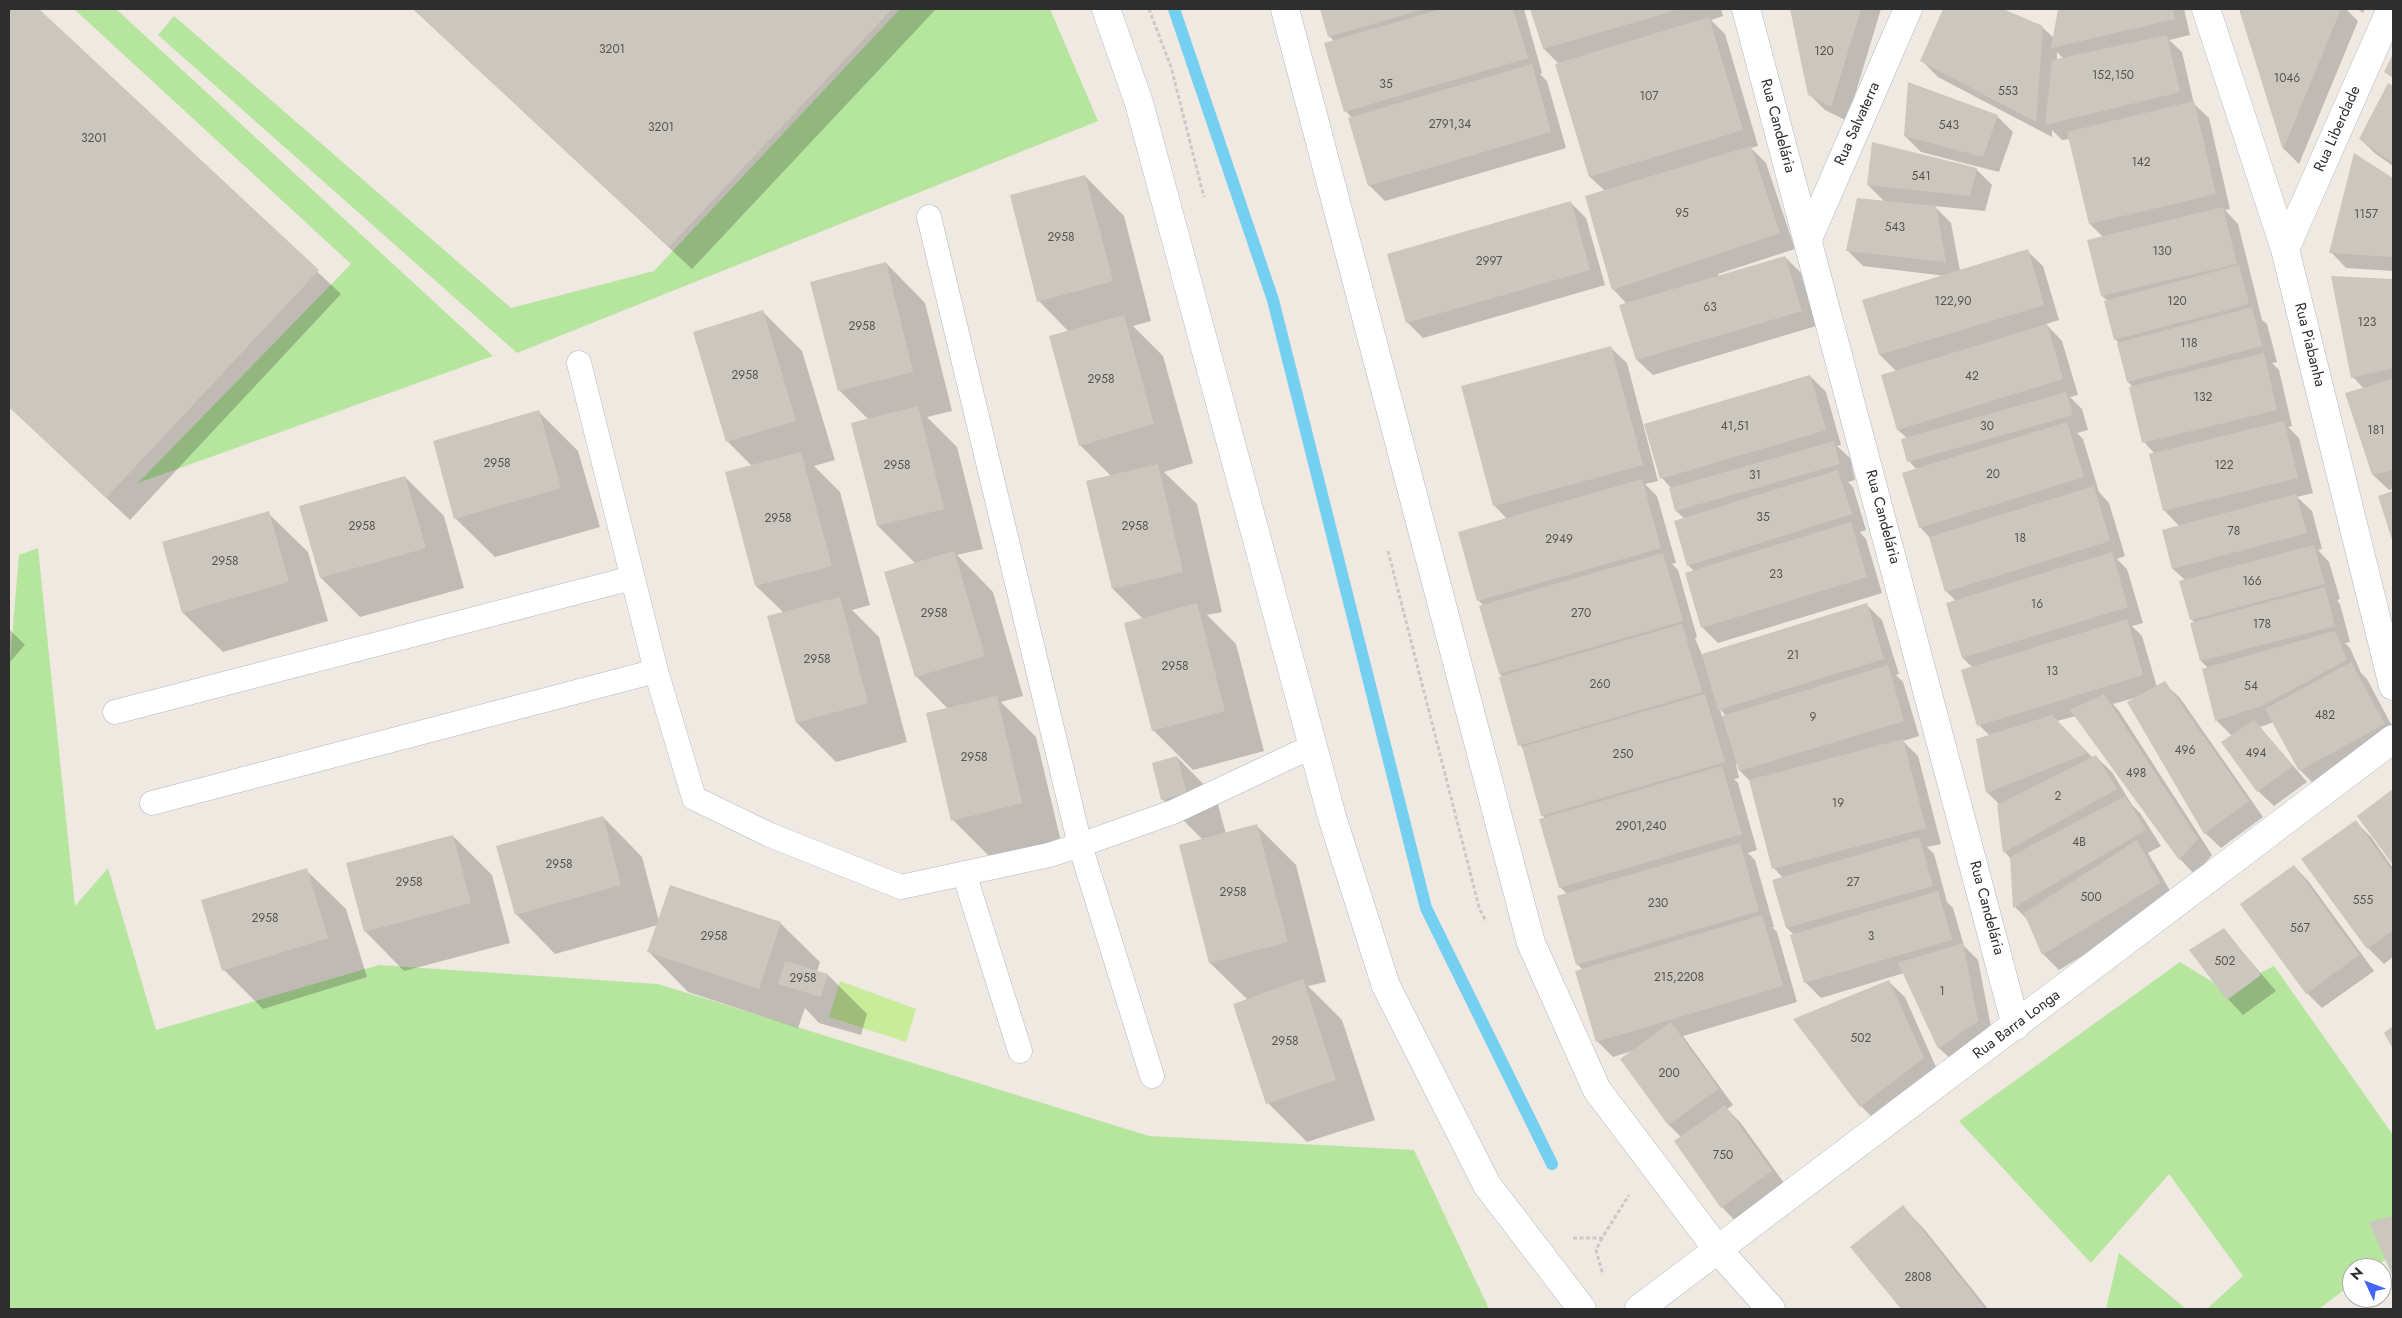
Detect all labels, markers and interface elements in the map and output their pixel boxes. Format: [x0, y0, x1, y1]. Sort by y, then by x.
house number: 3201 [599, 43, 625, 57]
house number: 120 [1814, 45, 1834, 59]
house number: 152,150 [2092, 69, 2134, 83]
house number: 1046 [2274, 72, 2300, 86]
street label: Rua Candelária [1756, 77, 1798, 175]
house number: 35 [1379, 78, 1393, 92]
street label: Rua Salvaterra [1832, 79, 1884, 169]
street label: Rua Liberdade [2311, 83, 2365, 175]
house number: 553 [1998, 85, 2018, 99]
house number: 107 [1640, 90, 1658, 104]
house number: 2791,34 [1429, 118, 1471, 132]
house number: 543 [1939, 119, 1959, 133]
house number: 3201 [648, 121, 674, 135]
house number: 3201 [81, 132, 107, 146]
house number: 142 [2131, 156, 2151, 170]
house number: 541 [1911, 170, 1931, 184]
house number: 95 [1675, 207, 1689, 221]
house number: 1157 [2354, 208, 2378, 222]
house number: 543 [1885, 221, 1905, 235]
house number: 2958 [1047, 231, 1075, 245]
house number: 130 [2152, 245, 2172, 259]
house number: 2997 [1476, 255, 1502, 269]
house number: 122,90 [1935, 295, 1971, 309]
house number: 120 [2167, 295, 2187, 309]
house number: 63 [1703, 301, 1717, 315]
street label: Rua Piabanha [2290, 301, 2328, 389]
house number: 123 [2358, 316, 2376, 330]
house number: 2958 [848, 320, 876, 334]
house number: 118 [2180, 337, 2198, 351]
house number: 2958 [731, 369, 759, 383]
house number: 42 [1965, 370, 1979, 384]
house number: 2958 [1087, 373, 1115, 387]
house number: 132 [2194, 391, 2212, 405]
house number: 41,51 [1721, 420, 1749, 434]
house number: 30 [1980, 420, 1994, 434]
house number: 181 [2367, 424, 2385, 438]
house number: 2958 [483, 457, 511, 471]
house number: 2958 [883, 459, 911, 473]
house number: 122 [2214, 459, 2234, 473]
street label: Rua Candelária [1861, 468, 1903, 566]
house number: 20 [1986, 468, 2000, 482]
house number: 31 [1749, 469, 1761, 483]
house number: 35 [1756, 511, 1770, 525]
house number: 2958 [764, 512, 792, 526]
house number: 2958 [348, 520, 376, 534]
house number: 2958 [1121, 520, 1149, 534]
house number: 78 [2228, 525, 2240, 539]
house number: 18 [2014, 532, 2026, 546]
house number: 2949 [1545, 533, 1573, 547]
house number: 2958 [211, 555, 239, 569]
house number: 23 [1769, 568, 1783, 582]
house number: 166 [2242, 575, 2262, 589]
house number: 16 [2031, 598, 2043, 612]
house number: 2958 [920, 607, 948, 621]
house number: 270 [1571, 607, 1591, 621]
house number: 178 [2253, 618, 2271, 632]
house number: 21 [1787, 649, 1799, 663]
house number: 2958 [803, 653, 831, 667]
house number: 2958 [1161, 660, 1189, 674]
house number: 13 [2046, 665, 2058, 679]
house number: 260 [1590, 678, 1610, 692]
house number: 54 [2244, 680, 2258, 694]
house number: 482 [2315, 709, 2335, 723]
house number: 9 [1810, 711, 1816, 725]
house number: 496 [2175, 744, 2195, 758]
house number: 494 [2246, 747, 2266, 761]
house number: 250 [1613, 748, 1633, 762]
house number: 2958 [960, 751, 988, 765]
house number: 498 [2126, 767, 2146, 781]
house number: 2 [2055, 790, 2061, 804]
house number: 19 [1832, 797, 1844, 811]
house number: 2901,240 [1615, 820, 1667, 834]
house number: 4B [2072, 836, 2086, 850]
house number: 2958 [545, 858, 573, 872]
street label: Rua Candelária [1965, 859, 2007, 957]
house number: 2958 [395, 876, 423, 890]
house number: 27 [1846, 876, 1860, 890]
house number: 2958 [1219, 886, 1247, 900]
house number: 500 [2080, 891, 2102, 905]
house number: 555 [2353, 894, 2373, 908]
house number: 230 [1648, 897, 1668, 911]
house number: 2958 [251, 912, 279, 926]
house number: 567 [2290, 922, 2310, 936]
house number: 2958 [700, 930, 728, 944]
house number: 3 [1868, 930, 1874, 944]
house number: 502 [2215, 955, 2235, 969]
house number: 215,2208 [1654, 971, 1704, 985]
house number: 2958 [789, 972, 817, 986]
house number: 1 [1939, 985, 1945, 999]
street label: Rua Barra Longa [1970, 986, 2064, 1064]
house number: 502 [1851, 1032, 1871, 1046]
house number: 2958 [1271, 1035, 1299, 1049]
house number: 200 [1658, 1067, 1680, 1081]
house number: 750 [1713, 1149, 1733, 1163]
north arrow [2342, 1258, 2392, 1308]
text: N [2346, 1263, 2368, 1284]
house number: 2808 [1904, 1271, 1932, 1285]

